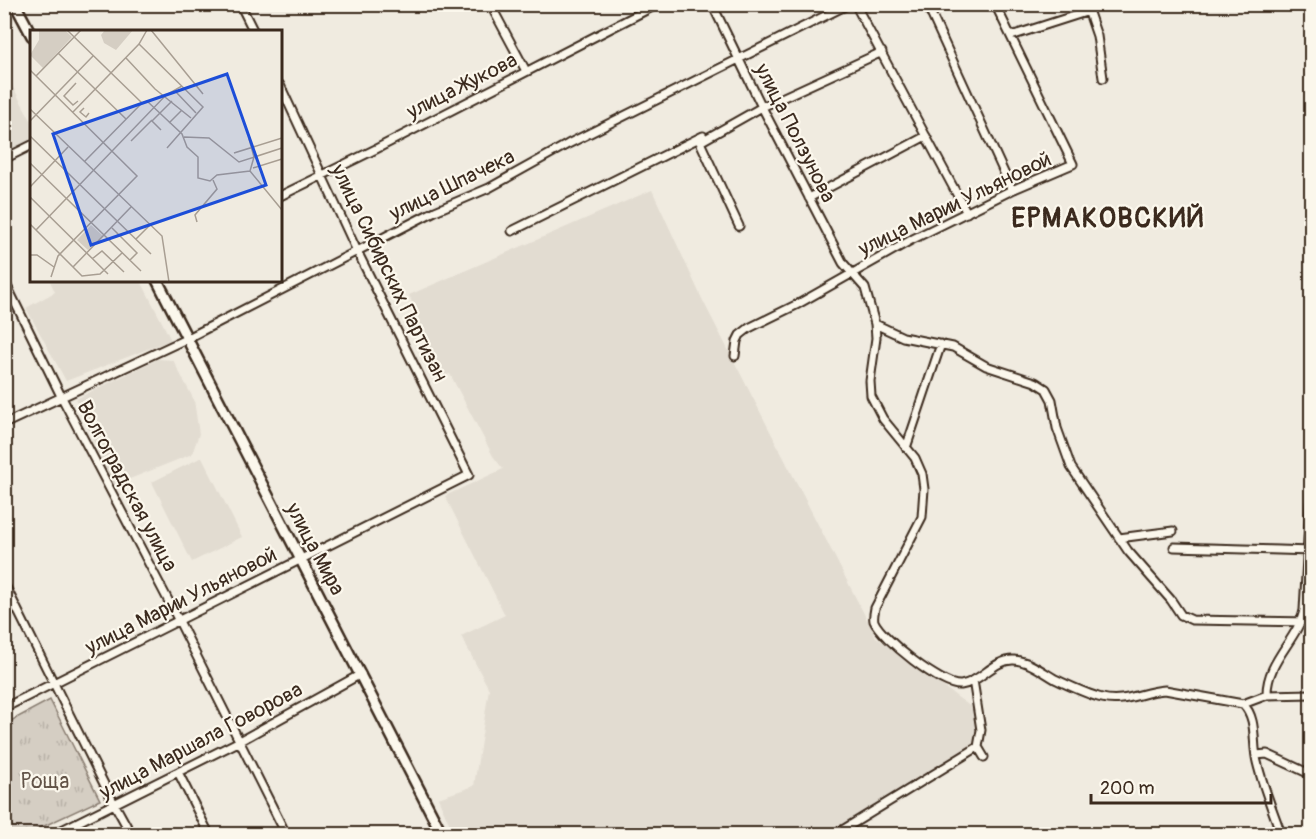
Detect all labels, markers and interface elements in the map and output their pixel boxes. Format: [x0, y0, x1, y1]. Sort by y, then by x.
inset map [30, 30, 282, 282]
street label: улица Жукова [401, 47, 522, 126]
street label: улица Ползунова [748, 58, 842, 207]
street label: улица Шпачека [384, 143, 519, 227]
street label: улица Марии Ульяновой [853, 146, 1056, 263]
street label: улица Сибирских Партизан [324, 159, 453, 386]
district label: ЕРМАКОВСКИЙ [1011, 202, 1205, 235]
street label: Волгоградская улица [70, 396, 184, 576]
street label: улица Мира [279, 497, 351, 600]
street label: улица Марии Ульяновой [80, 541, 281, 661]
street label: улица Маршала Говорова [94, 676, 307, 806]
scale bar [1091, 767, 1271, 805]
park label: Роща [21, 768, 69, 795]
text: 200 m [1100, 777, 1155, 800]

